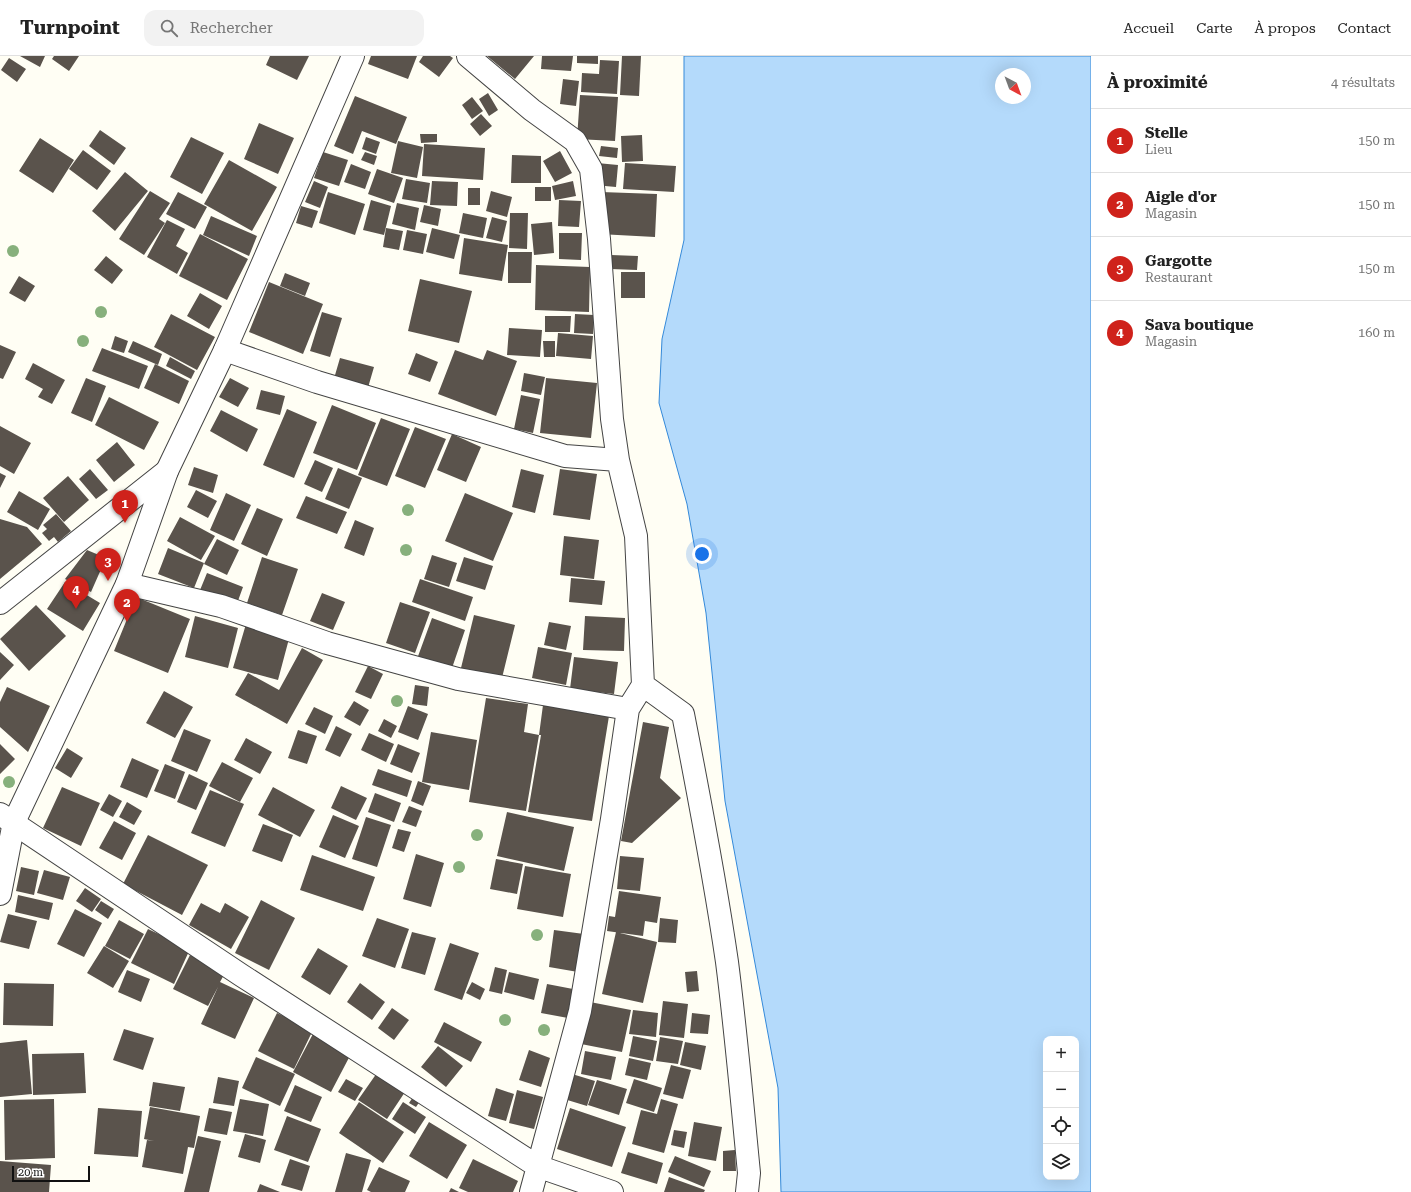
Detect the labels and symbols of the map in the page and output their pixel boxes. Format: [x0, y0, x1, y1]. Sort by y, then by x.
north arrow [995, 68, 1031, 104]
pin: 1 [112, 490, 138, 523]
your location [692, 544, 712, 564]
pin: 3 [95, 548, 121, 581]
pin: 4 [63, 576, 89, 609]
pin: 2 [114, 589, 140, 622]
scale bar [12, 1164, 90, 1183]

